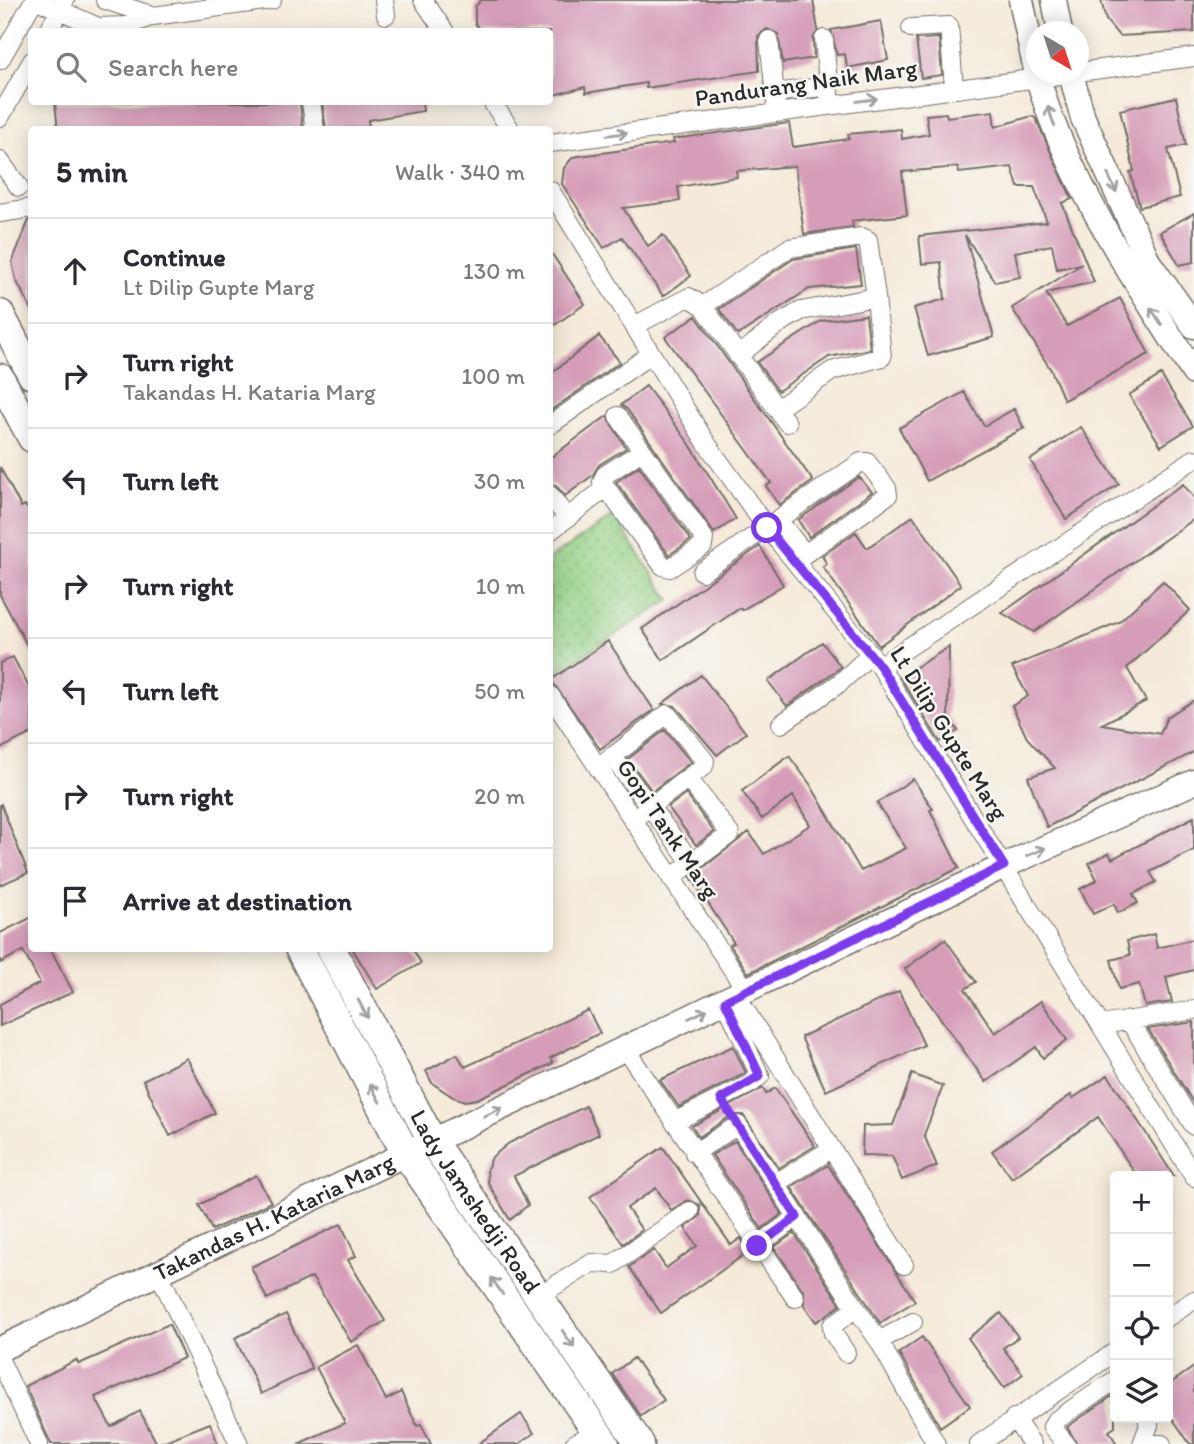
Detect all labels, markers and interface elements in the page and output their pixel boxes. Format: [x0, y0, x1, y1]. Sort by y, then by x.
north arrow [1026, 21, 1089, 84]
search box [28, 28, 553, 105]
icon: search [52, 48, 90, 86]
text: Search here [108, 51, 238, 83]
street label: Pandurang Naik Marg [693, 52, 920, 112]
one-way arrow [855, 93, 878, 106]
one-way arrow [1043, 105, 1056, 127]
one-way arrow [605, 127, 628, 140]
text: 5 min [56, 153, 127, 190]
text: Walk · 340 m [395, 158, 525, 186]
one-way arrow [1106, 172, 1119, 193]
text: Continue [123, 241, 226, 273]
icon: ahead [56, 252, 94, 290]
text: 130 m [463, 257, 525, 285]
text: Lt Dilip Gupte Marg [123, 273, 315, 301]
one-way arrow [1149, 307, 1163, 327]
text: Turn right [123, 346, 234, 378]
icon: right [56, 357, 94, 395]
text: 100 m [461, 362, 525, 390]
text: Takandas H. Kataria Marg [123, 378, 376, 406]
icon: left [56, 462, 94, 500]
text: Turn left [123, 465, 219, 497]
text: 30 m [474, 467, 525, 495]
route start [751, 512, 782, 543]
icon: right [56, 567, 94, 605]
text: Turn right [123, 570, 234, 602]
text: 10 m [476, 572, 525, 600]
street label: Lt Dilip Gupte Marg [884, 640, 1015, 826]
icon: left [56, 672, 94, 710]
text: Turn left [123, 675, 219, 707]
text: 50 m [474, 677, 525, 705]
street label: Gopi Tank Marg [611, 753, 726, 905]
icon: right [56, 777, 94, 815]
text: Turn right [123, 780, 234, 812]
text: 20 m [474, 782, 525, 810]
one-way arrow [1025, 845, 1046, 858]
icon: arrive [56, 882, 94, 920]
text: Arrive at destination [123, 885, 352, 917]
one-way arrow [356, 998, 370, 1019]
one-way arrow [688, 1006, 708, 1020]
one-way arrow [367, 1083, 381, 1104]
street label: Lady Jamshedji Road [404, 1105, 547, 1299]
one-way arrow [482, 1105, 503, 1119]
street label: Takandas H. Kataria Marg [148, 1146, 400, 1287]
map controls [1110, 1171, 1173, 1423]
button: + [1110, 1171, 1173, 1234]
route end [741, 1230, 772, 1261]
button: − [1110, 1234, 1173, 1297]
one-way arrow [490, 1277, 504, 1297]
button: locate [1110, 1297, 1173, 1360]
one-way arrow [560, 1329, 575, 1348]
button: layers [1110, 1360, 1173, 1423]

